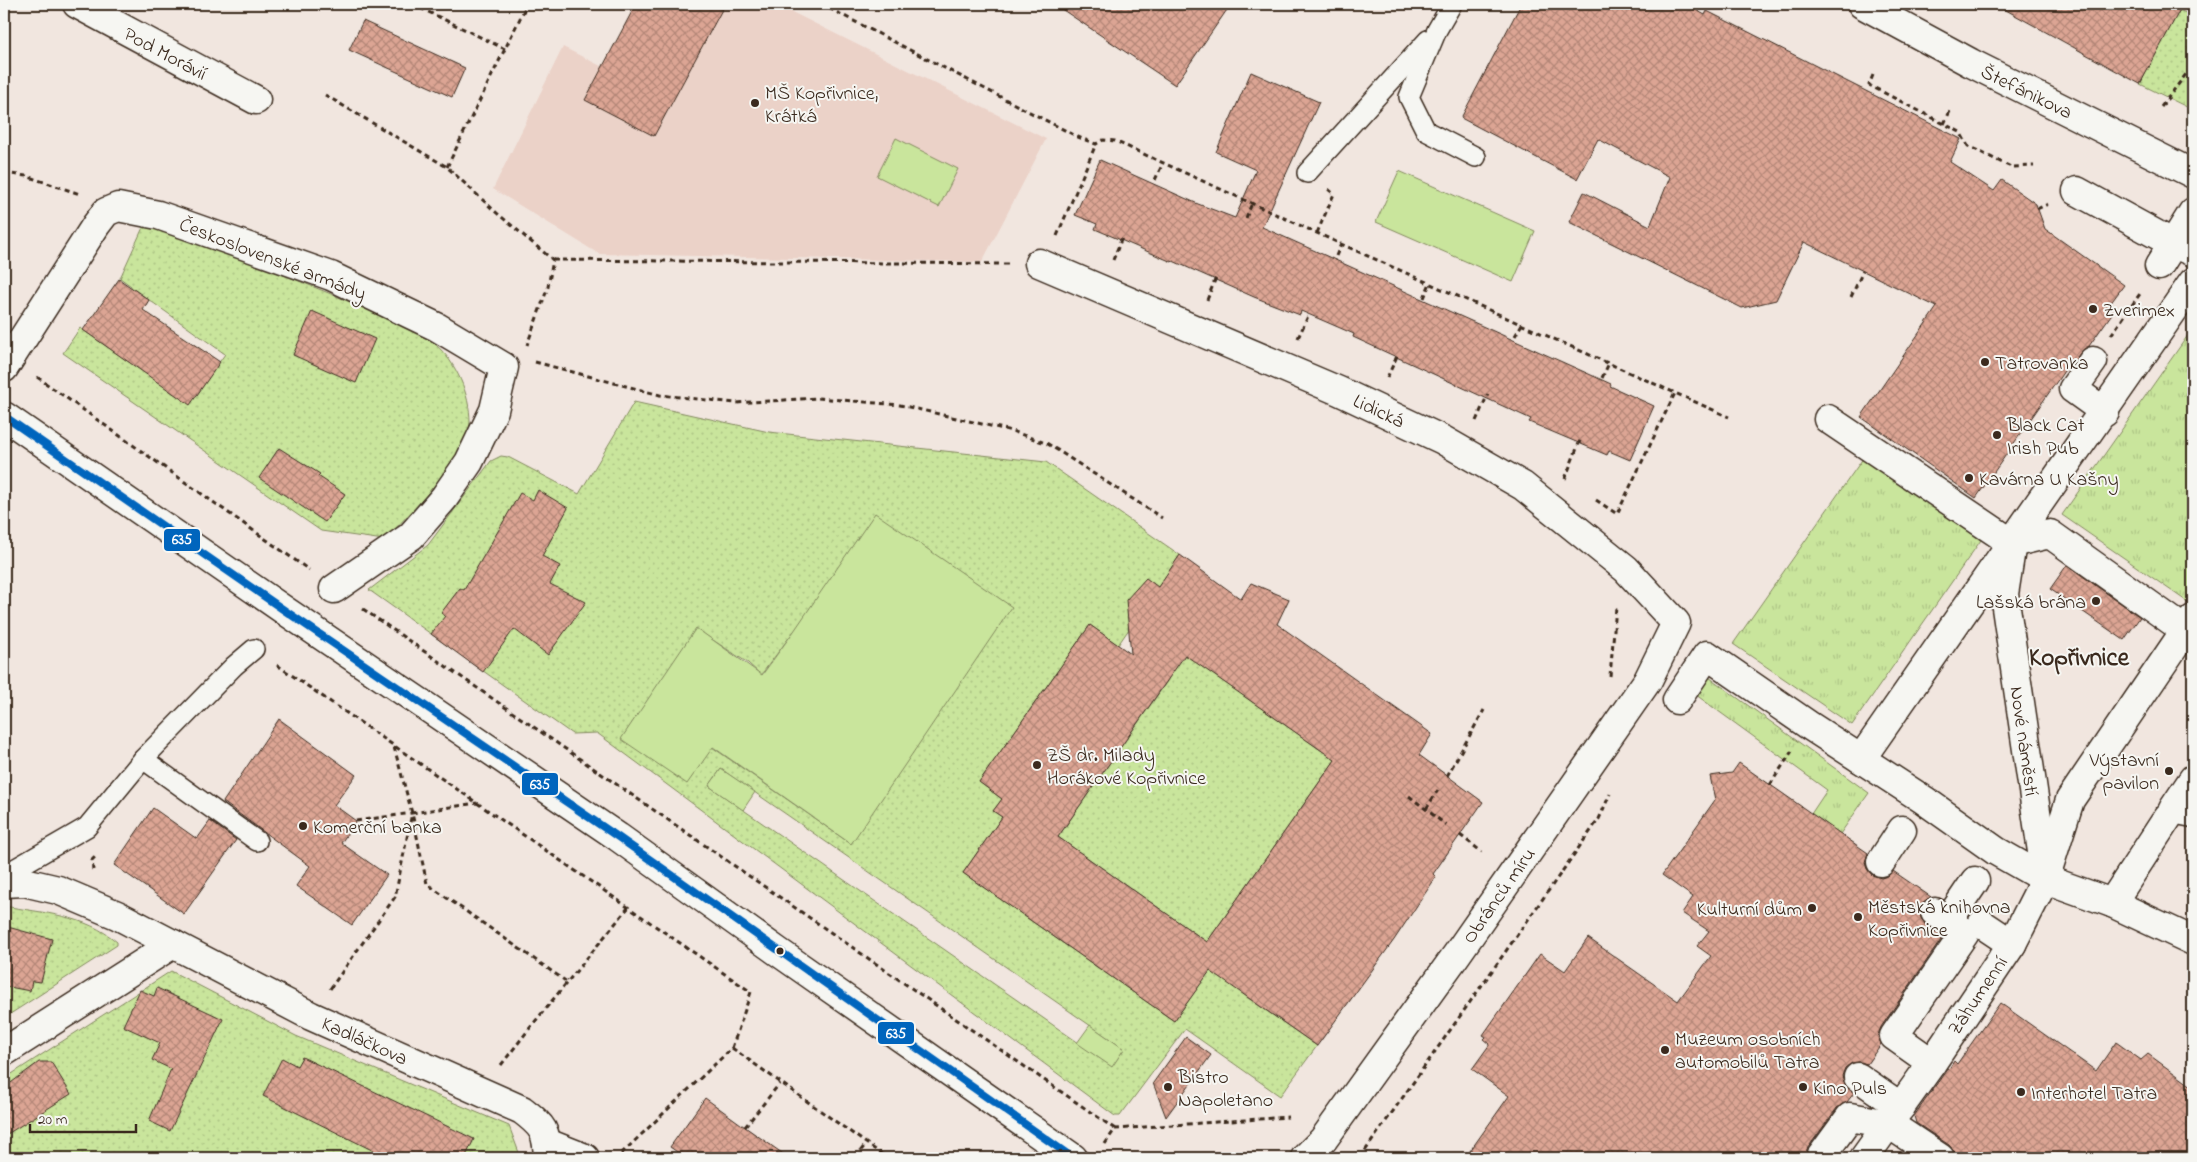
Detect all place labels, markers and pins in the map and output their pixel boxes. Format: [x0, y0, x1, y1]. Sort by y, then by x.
place label: MŠ Kopřivnice, Krátká [765, 80, 878, 132]
marker: MŠ Kopřivnice, Krátká [749, 97, 761, 109]
place label: Zverimex [2103, 297, 2175, 326]
marker: Zverimex [2087, 303, 2099, 315]
place label: Tatrovanka [1995, 350, 2089, 379]
marker: Tatrovanka [1979, 356, 1991, 368]
place label: Black Cat Irish Pub [2006, 412, 2085, 464]
marker: Black Cat Irish Pub [1991, 429, 2003, 441]
place label: Kavárna U Kašny [1979, 466, 2119, 495]
marker: Kavárna U Kašny [1963, 472, 1975, 484]
place label: Lašská brána [1976, 589, 2086, 618]
marker: Lašská brána [2090, 595, 2102, 607]
place label: ZŠ dr. Milady Horákové Kopřivnice [1047, 742, 1206, 794]
place label: Výstavní pavilon [2089, 747, 2159, 799]
marker: ZŠ dr. Milady Horákové Kopřivnice [1031, 759, 1043, 771]
marker: Výstavní pavilon [2163, 765, 2175, 777]
place label: Komerční banka [313, 814, 442, 843]
marker: Komerční banka [297, 820, 309, 832]
place label: Městská knihovna Kopřivnice [1868, 894, 2011, 946]
place label: Kulturní dům [1697, 896, 1802, 925]
marker: Kulturní dům [1806, 902, 1818, 914]
marker: Městská knihovna Kopřivnice [1852, 911, 1864, 923]
unlabelled marker [775, 946, 785, 956]
place label: Muzeum osobních automobilů Tatra [1675, 1026, 1821, 1078]
marker: Muzeum osobních automobilů Tatra [1659, 1044, 1671, 1056]
place label: Bistro Napoletano [1177, 1064, 1273, 1116]
place label: Kino Puls [1813, 1075, 1887, 1104]
place label: Interhotel Tatra [2031, 1080, 2157, 1109]
marker: Bistro Napoletano [1162, 1081, 1174, 1093]
marker: Kino Puls [1797, 1081, 1809, 1093]
marker: Interhotel Tatra [2015, 1086, 2027, 1098]

